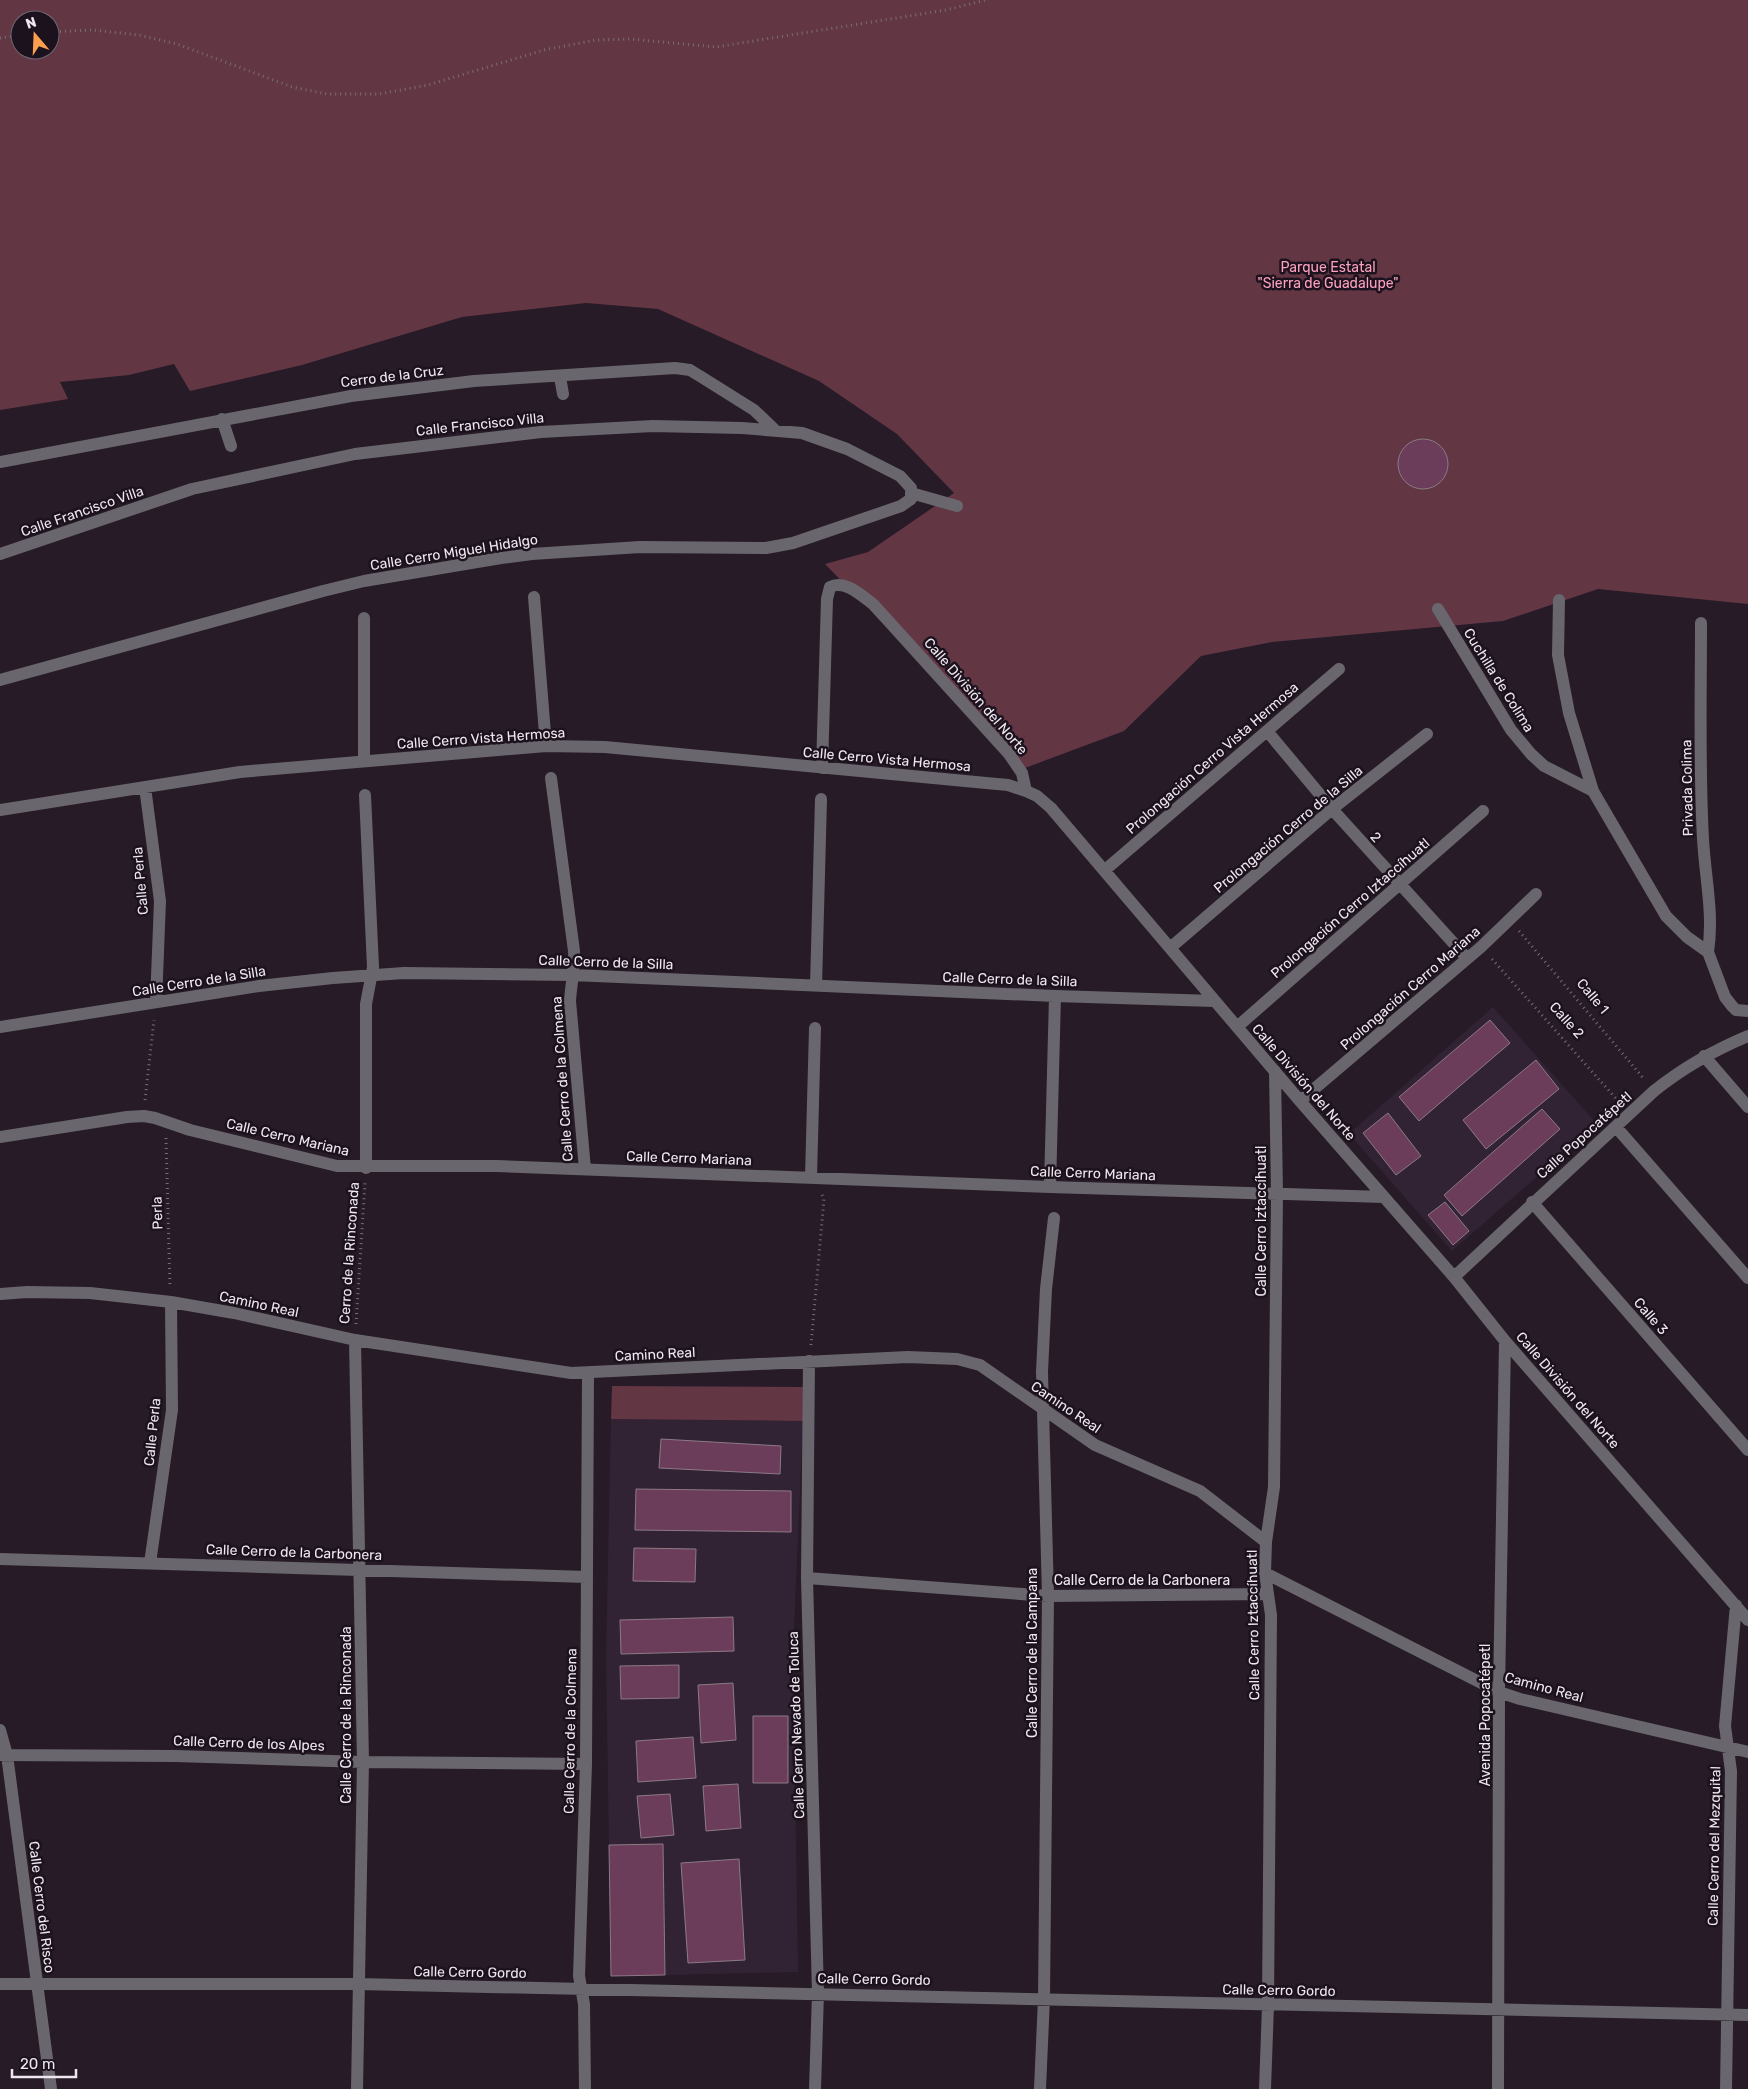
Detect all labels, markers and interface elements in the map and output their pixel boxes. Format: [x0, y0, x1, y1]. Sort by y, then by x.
north arrow [10, 10, 60, 60]
text: N [23, 14, 38, 33]
park label: Parque Estatal "Sierra de Guadalupe" [1257, 259, 1399, 292]
street label: Cerro de la Cruz [340, 362, 444, 391]
street label: Calle Francisco Villa [415, 409, 545, 440]
street label: Calle Francisco Villa [19, 482, 146, 540]
street label: Calle Cerro Miguel Hidalgo [369, 531, 539, 574]
street label: Cuchilla de Colima [1460, 625, 1537, 735]
street label: Calle División del Norte [920, 634, 1031, 758]
street label: Prolongación Cerro Vista Hermosa [1123, 679, 1302, 838]
street label: Calle Cerro Vista Hermosa [396, 724, 566, 753]
street label: Privada Colima [1678, 739, 1697, 836]
street label: Calle Cerro Vista Hermosa [802, 744, 972, 775]
street label: Prolongación Cerro de la Silla [1210, 762, 1366, 897]
street label: 2 [1367, 829, 1385, 846]
street label: Prolongación Cerro Iztaccíhuatl [1267, 835, 1433, 982]
street label: Calle Perla [129, 846, 152, 916]
street label: Prolongación Cerro Mariana [1337, 923, 1484, 1054]
street label: Calle Cerro de la Silla [538, 952, 674, 973]
street label: Calle Cerro de la Silla [131, 963, 267, 1000]
street label: Calle Cerro de la Silla [942, 969, 1078, 990]
street label: Calle 1 [1573, 975, 1612, 1018]
street label: Calle Cerro de la Colmena [548, 996, 577, 1162]
street label: Calle 2 [1546, 999, 1587, 1042]
street label: Calle División del Norte [1248, 1020, 1359, 1144]
street label: Calle Popocatépetl [1533, 1088, 1635, 1183]
street label: Calle Cerro Mariana [225, 1115, 351, 1160]
street label: Calle Cerro Iztaccíhuatl [1253, 1146, 1270, 1296]
street label: Calle Cerro Mariana [626, 1148, 752, 1169]
street label: Calle Cerro Mariana [1030, 1163, 1156, 1184]
street label: Cerro de la Rinconada [336, 1181, 363, 1325]
street label: Perla [148, 1196, 167, 1230]
street label: Camino Real [218, 1288, 300, 1321]
street label: Calle 3 [1630, 1294, 1671, 1338]
street label: Calle División del Norte [1512, 1328, 1623, 1452]
street label: Camino Real [614, 1344, 696, 1365]
street label: Camino Real [1027, 1378, 1104, 1437]
street label: Calle Perla [140, 1397, 165, 1467]
street label: Calle Cerro de la Carbonera [206, 1541, 382, 1564]
street label: Calle Cerro Iztaccíhuatl [1244, 1549, 1263, 1701]
street label: Calle Cerro de la Campana [1024, 1568, 1041, 1738]
street label: Calle Cerro de la Carbonera [1054, 1572, 1230, 1589]
street label: Calle Cerro de la Rinconada [338, 1626, 355, 1804]
street label: Calle Cerro Nevado de Toluca [785, 1631, 808, 1819]
street label: Avenida Popocatépetl [1477, 1644, 1494, 1786]
street label: Calle Cerro de la Colmena [561, 1648, 580, 1814]
street label: Camino Real [1503, 1669, 1585, 1706]
street label: Calle Cerro de los Alpes [173, 1732, 325, 1755]
street label: Calle Cerro del Mezquital [1705, 1766, 1724, 1926]
street label: Calle Cerro del Risco [25, 1840, 58, 1974]
street label: Calle Cerro Gordo [413, 1963, 527, 1982]
street label: Calle Cerro Gordo [817, 1970, 931, 1989]
street label: Calle Cerro Gordo [1222, 1981, 1336, 2000]
scale bar [12, 2046, 76, 2078]
text: 20 m [20, 2055, 55, 2073]

